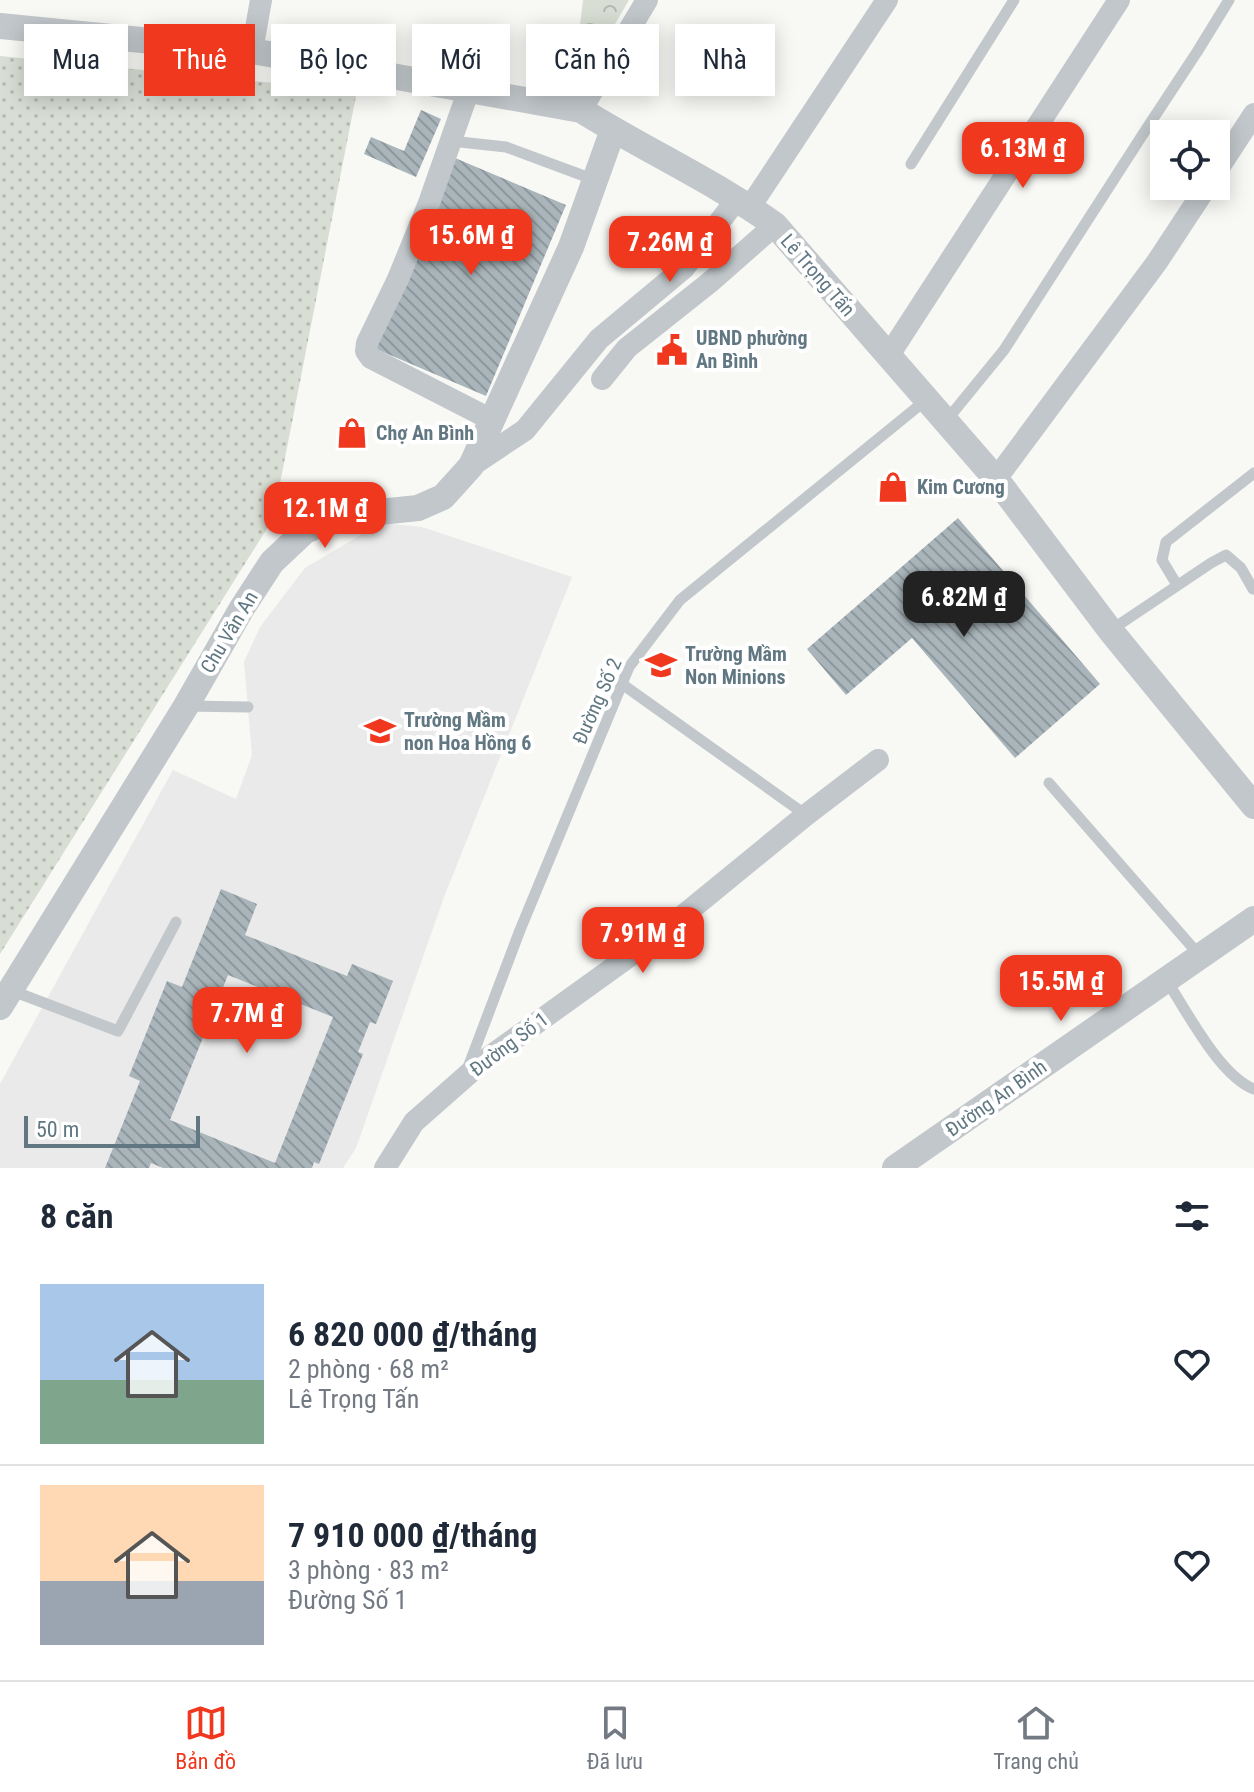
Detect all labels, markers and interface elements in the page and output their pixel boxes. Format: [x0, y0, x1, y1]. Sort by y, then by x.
chip: Mua [24, 24, 128, 96]
chip: Thuê [144, 24, 255, 96]
chip: Bộ lọc [271, 24, 396, 96]
chip: Mới [412, 24, 510, 96]
chip: Căn hộ [526, 24, 659, 96]
chip: Nhà [675, 24, 775, 96]
map controls [1150, 120, 1230, 200]
button: locate [1150, 120, 1230, 200]
pin: 6.13M ₫ [949, 122, 1097, 190]
text: 6.13M ₫ [980, 133, 1066, 163]
pin: 15.6M ₫ [397, 209, 545, 277]
pin: 7.26M ₫ [596, 216, 744, 284]
text: 15.6M ₫ [428, 220, 514, 250]
text: 7.26M ₫ [627, 227, 713, 257]
street label: Lê Trọng Tấn [776, 229, 860, 321]
place label: UBND phường An Bình [696, 326, 808, 373]
public building icon: UBND phường An Bình [655, 333, 689, 367]
shop icon: Chợ An Bình [335, 416, 369, 450]
place label: Chợ An Bình [376, 421, 474, 445]
shop icon: Kim Cương [876, 470, 910, 504]
place label: Kim Cương [917, 475, 1005, 499]
pin: 12.1M ₫ [251, 482, 399, 550]
text: 12.1M ₫ [282, 493, 368, 523]
pin: 6.82M ₫ [890, 571, 1038, 639]
text: 6.82M ₫ [921, 582, 1007, 612]
street label: Chu Văn An [195, 587, 263, 677]
place label: Trường Mầm Non Minions [685, 642, 787, 689]
school or university icon: Trường Mầm Non Minions [644, 648, 678, 682]
street label: Đường Số 2 [567, 654, 627, 748]
place label: Trường Mầm non Hoa Hồng 6 [404, 708, 531, 755]
school or university icon: Trường Mầm non Hoa Hồng 6 [363, 714, 397, 748]
pin: 7.91M ₫ [569, 907, 717, 975]
text: 7.91M ₫ [600, 918, 686, 948]
pin: 15.5M ₫ [987, 955, 1135, 1023]
text: 15.5M ₫ [1018, 966, 1104, 996]
pin: 7.7M ₫ [182, 987, 312, 1055]
text: 7.7M ₫ [211, 998, 283, 1028]
street label: Đường Số 1 [465, 1007, 553, 1081]
street label: Đường An Bình [941, 1054, 1051, 1142]
scale bar [24, 1112, 200, 1148]
text: 50 m [36, 1117, 79, 1142]
icon: filters [1170, 1194, 1214, 1238]
text: 8 căn [40, 1196, 113, 1236]
text: 6 820 000 ₫/tháng [288, 1314, 537, 1354]
icon: home [104, 1316, 200, 1412]
icon: heart [1170, 1342, 1214, 1386]
text: 2 phòng · 68 m² [288, 1354, 449, 1384]
text: Lê Trọng Tấn [288, 1384, 419, 1414]
text: 7 910 000 ₫/tháng [288, 1515, 537, 1555]
icon: home [104, 1517, 200, 1613]
icon: heart [1170, 1543, 1214, 1587]
text: 3 phòng · 83 m² [288, 1555, 449, 1585]
text: Đường Số 1 [288, 1585, 407, 1615]
tab: Bản đồ [175, 1701, 236, 1774]
tab: Đã lưu [587, 1701, 643, 1774]
tab: Trang chủ [993, 1701, 1079, 1774]

